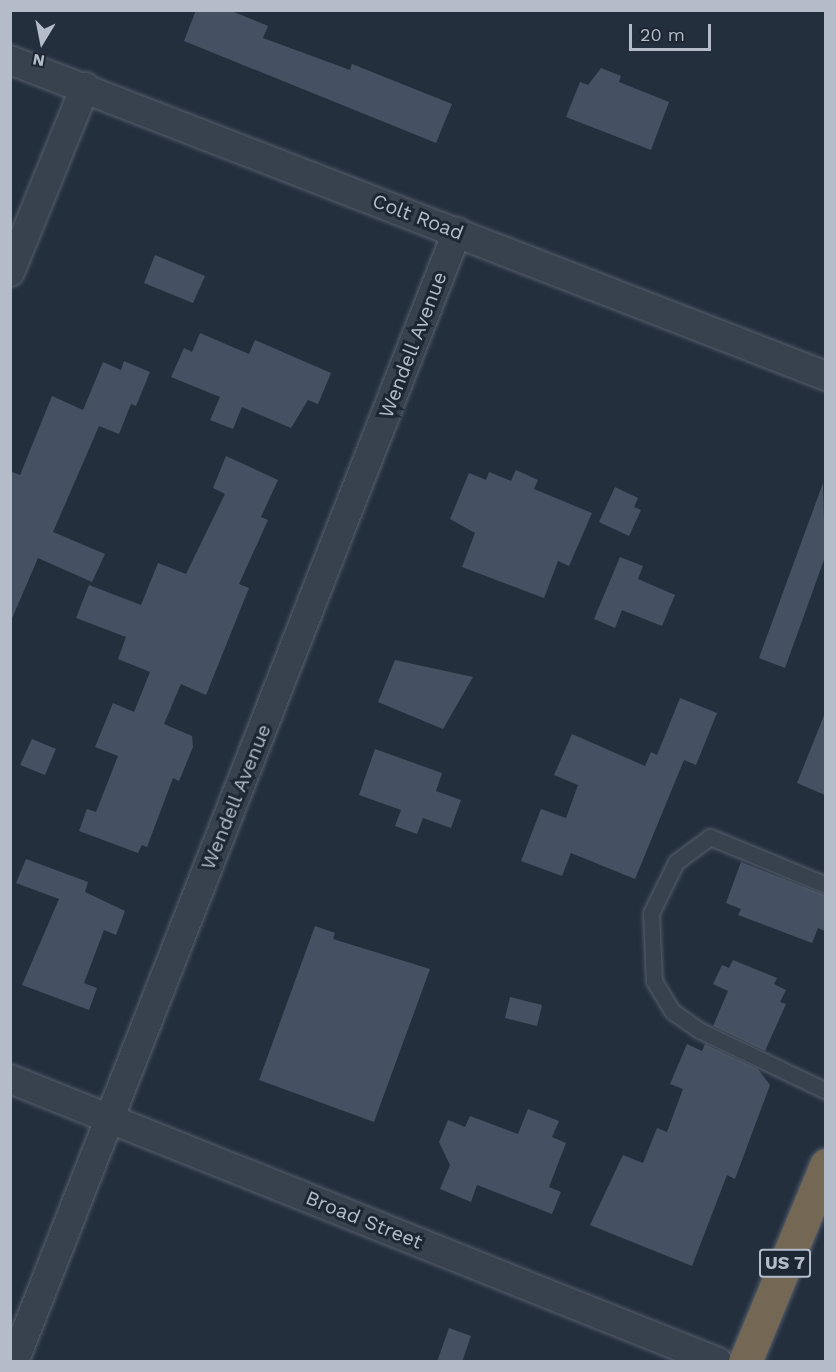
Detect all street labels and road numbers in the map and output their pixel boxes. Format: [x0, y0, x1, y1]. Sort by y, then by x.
street label: Colt Road [369, 189, 467, 245]
street label: Wendell Avenue [374, 268, 452, 422]
street label: Wendell Avenue [196, 720, 276, 874]
street label: Broad Street [302, 1186, 426, 1254]
road number: US 7 [758, 1248, 812, 1278]

